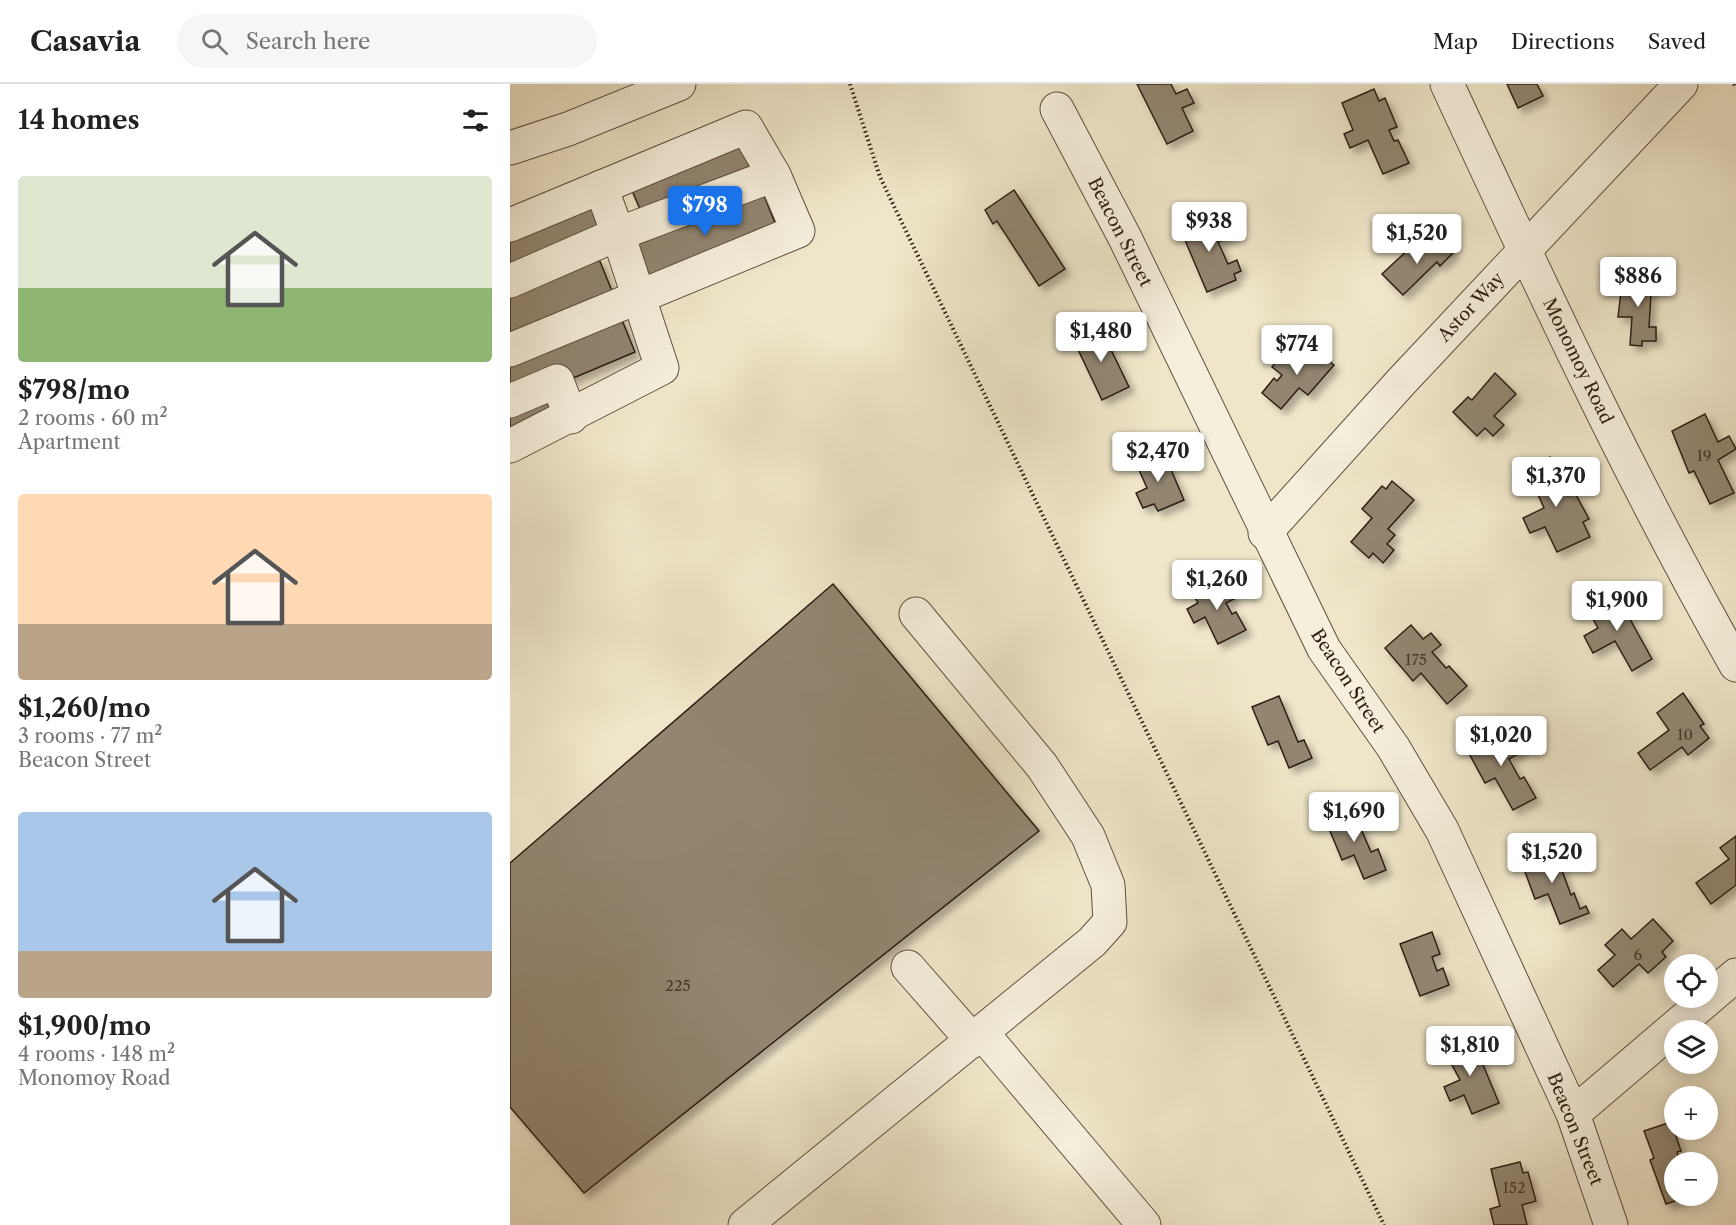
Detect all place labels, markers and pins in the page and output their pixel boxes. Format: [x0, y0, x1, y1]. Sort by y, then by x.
pin: $798 [669, 186, 741, 237]
pin: $938 [1173, 202, 1245, 253]
pin: $1,520 [1368, 214, 1466, 265]
pin: $886 [1602, 257, 1674, 308]
pin: $1,480 [1052, 312, 1150, 363]
pin: $774 [1261, 325, 1333, 376]
pin: $2,470 [1109, 432, 1207, 483]
pin: $1,370 [1507, 457, 1605, 508]
pin: $1,260 [1168, 560, 1266, 611]
pin: $1,900 [1568, 581, 1666, 632]
pin: $1,020 [1452, 716, 1550, 767]
pin: $1,690 [1305, 792, 1403, 843]
pin: $1,520 [1503, 833, 1601, 884]
pin: $1,810 [1421, 1026, 1519, 1077]

